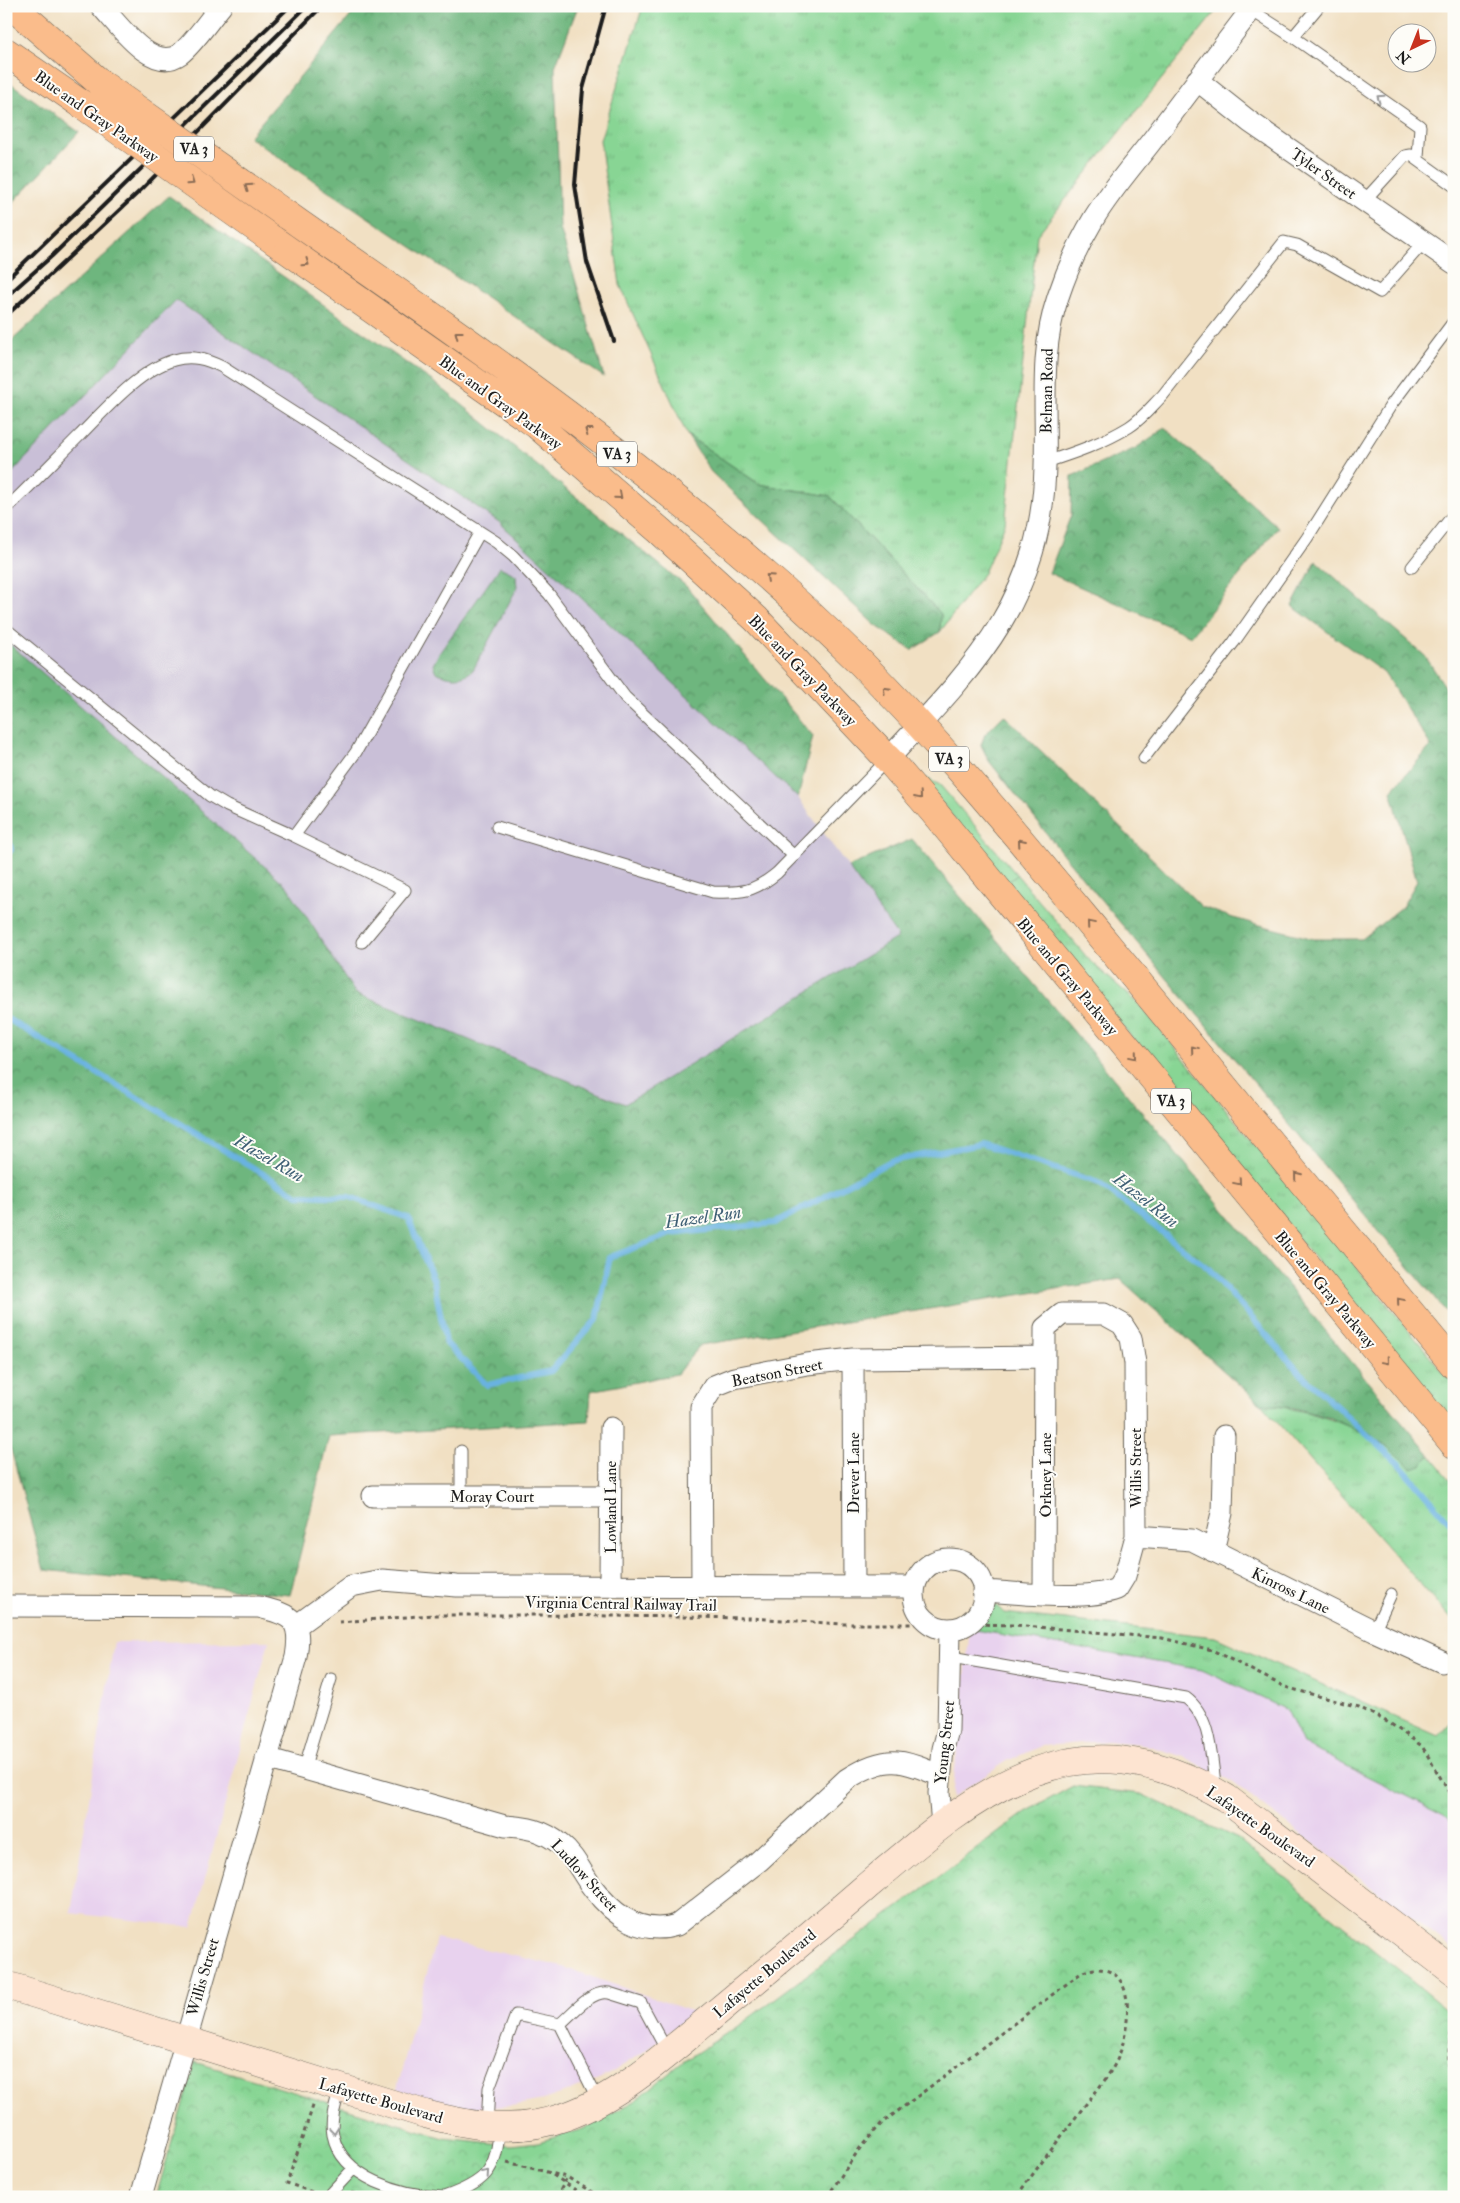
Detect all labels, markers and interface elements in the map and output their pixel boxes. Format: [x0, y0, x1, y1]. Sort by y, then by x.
north arrow [1388, 22, 1438, 72]
text: N [1393, 46, 1415, 68]
street label: Blue and Gray Parkway [30, 66, 163, 168]
one-way arrow [1376, 95, 1386, 104]
road number: VA 3 [174, 136, 214, 162]
street label: Tyler Street [1287, 144, 1360, 204]
one-way arrow [185, 176, 195, 185]
one-way arrow [244, 184, 253, 193]
one-way arrow [301, 257, 310, 266]
one-way arrow [455, 331, 464, 339]
street label: Belman Road [1036, 348, 1058, 434]
street label: Blue and Gray Parkway [435, 351, 567, 455]
one-way arrow [585, 429, 594, 437]
road number: VA 3 [597, 442, 637, 466]
one-way arrow [613, 490, 622, 499]
one-way arrow [765, 574, 774, 583]
street label: Blue and Gray Parkway [744, 611, 861, 731]
one-way arrow [883, 687, 892, 696]
road number: VA 3 [929, 746, 969, 772]
one-way arrow [914, 791, 923, 800]
one-way arrow [1017, 838, 1026, 847]
street label: Blue and Gray Parkway [1012, 914, 1123, 1040]
one-way arrow [1087, 921, 1096, 930]
one-way arrow [1191, 1046, 1200, 1055]
one-way arrow [1129, 1051, 1138, 1060]
road number: VA 3 [1151, 1088, 1191, 1114]
water label: Hazel Run [229, 1129, 308, 1188]
water label: Hazel Run [1108, 1167, 1183, 1233]
one-way arrow [1295, 1172, 1303, 1181]
one-way arrow [1232, 1176, 1240, 1185]
water label: Hazel Run [662, 1201, 743, 1234]
street label: Blue and Gray Parkway [1270, 1227, 1381, 1353]
one-way arrow [1397, 1297, 1406, 1306]
street label: Beatson Street [730, 1354, 824, 1392]
one-way arrow [1380, 1355, 1388, 1364]
street label: Willis Street [1126, 1428, 1146, 1509]
street label: Drever Lane [844, 1432, 864, 1514]
street label: Orkney Lane [1036, 1432, 1056, 1518]
street label: Lowland Lane [601, 1461, 621, 1553]
street label: Moray Court [450, 1487, 534, 1507]
street label: Kinross Lane [1248, 1563, 1333, 1619]
street label: Virginia Central Railway Trail [525, 1592, 717, 1616]
street label: Young Street [931, 1700, 959, 1785]
street label: Lafayette Boulevard [1202, 1782, 1319, 1872]
street label: Ludlow Street [546, 1835, 622, 1916]
street label: Lafayette Boulevard [709, 1925, 820, 2023]
street label: Willis Street [182, 1936, 224, 2020]
street label: Lafayette Boulevard [316, 2074, 445, 2128]
one-way arrow [328, 2127, 339, 2135]
one-way arrow [480, 2169, 489, 2178]

